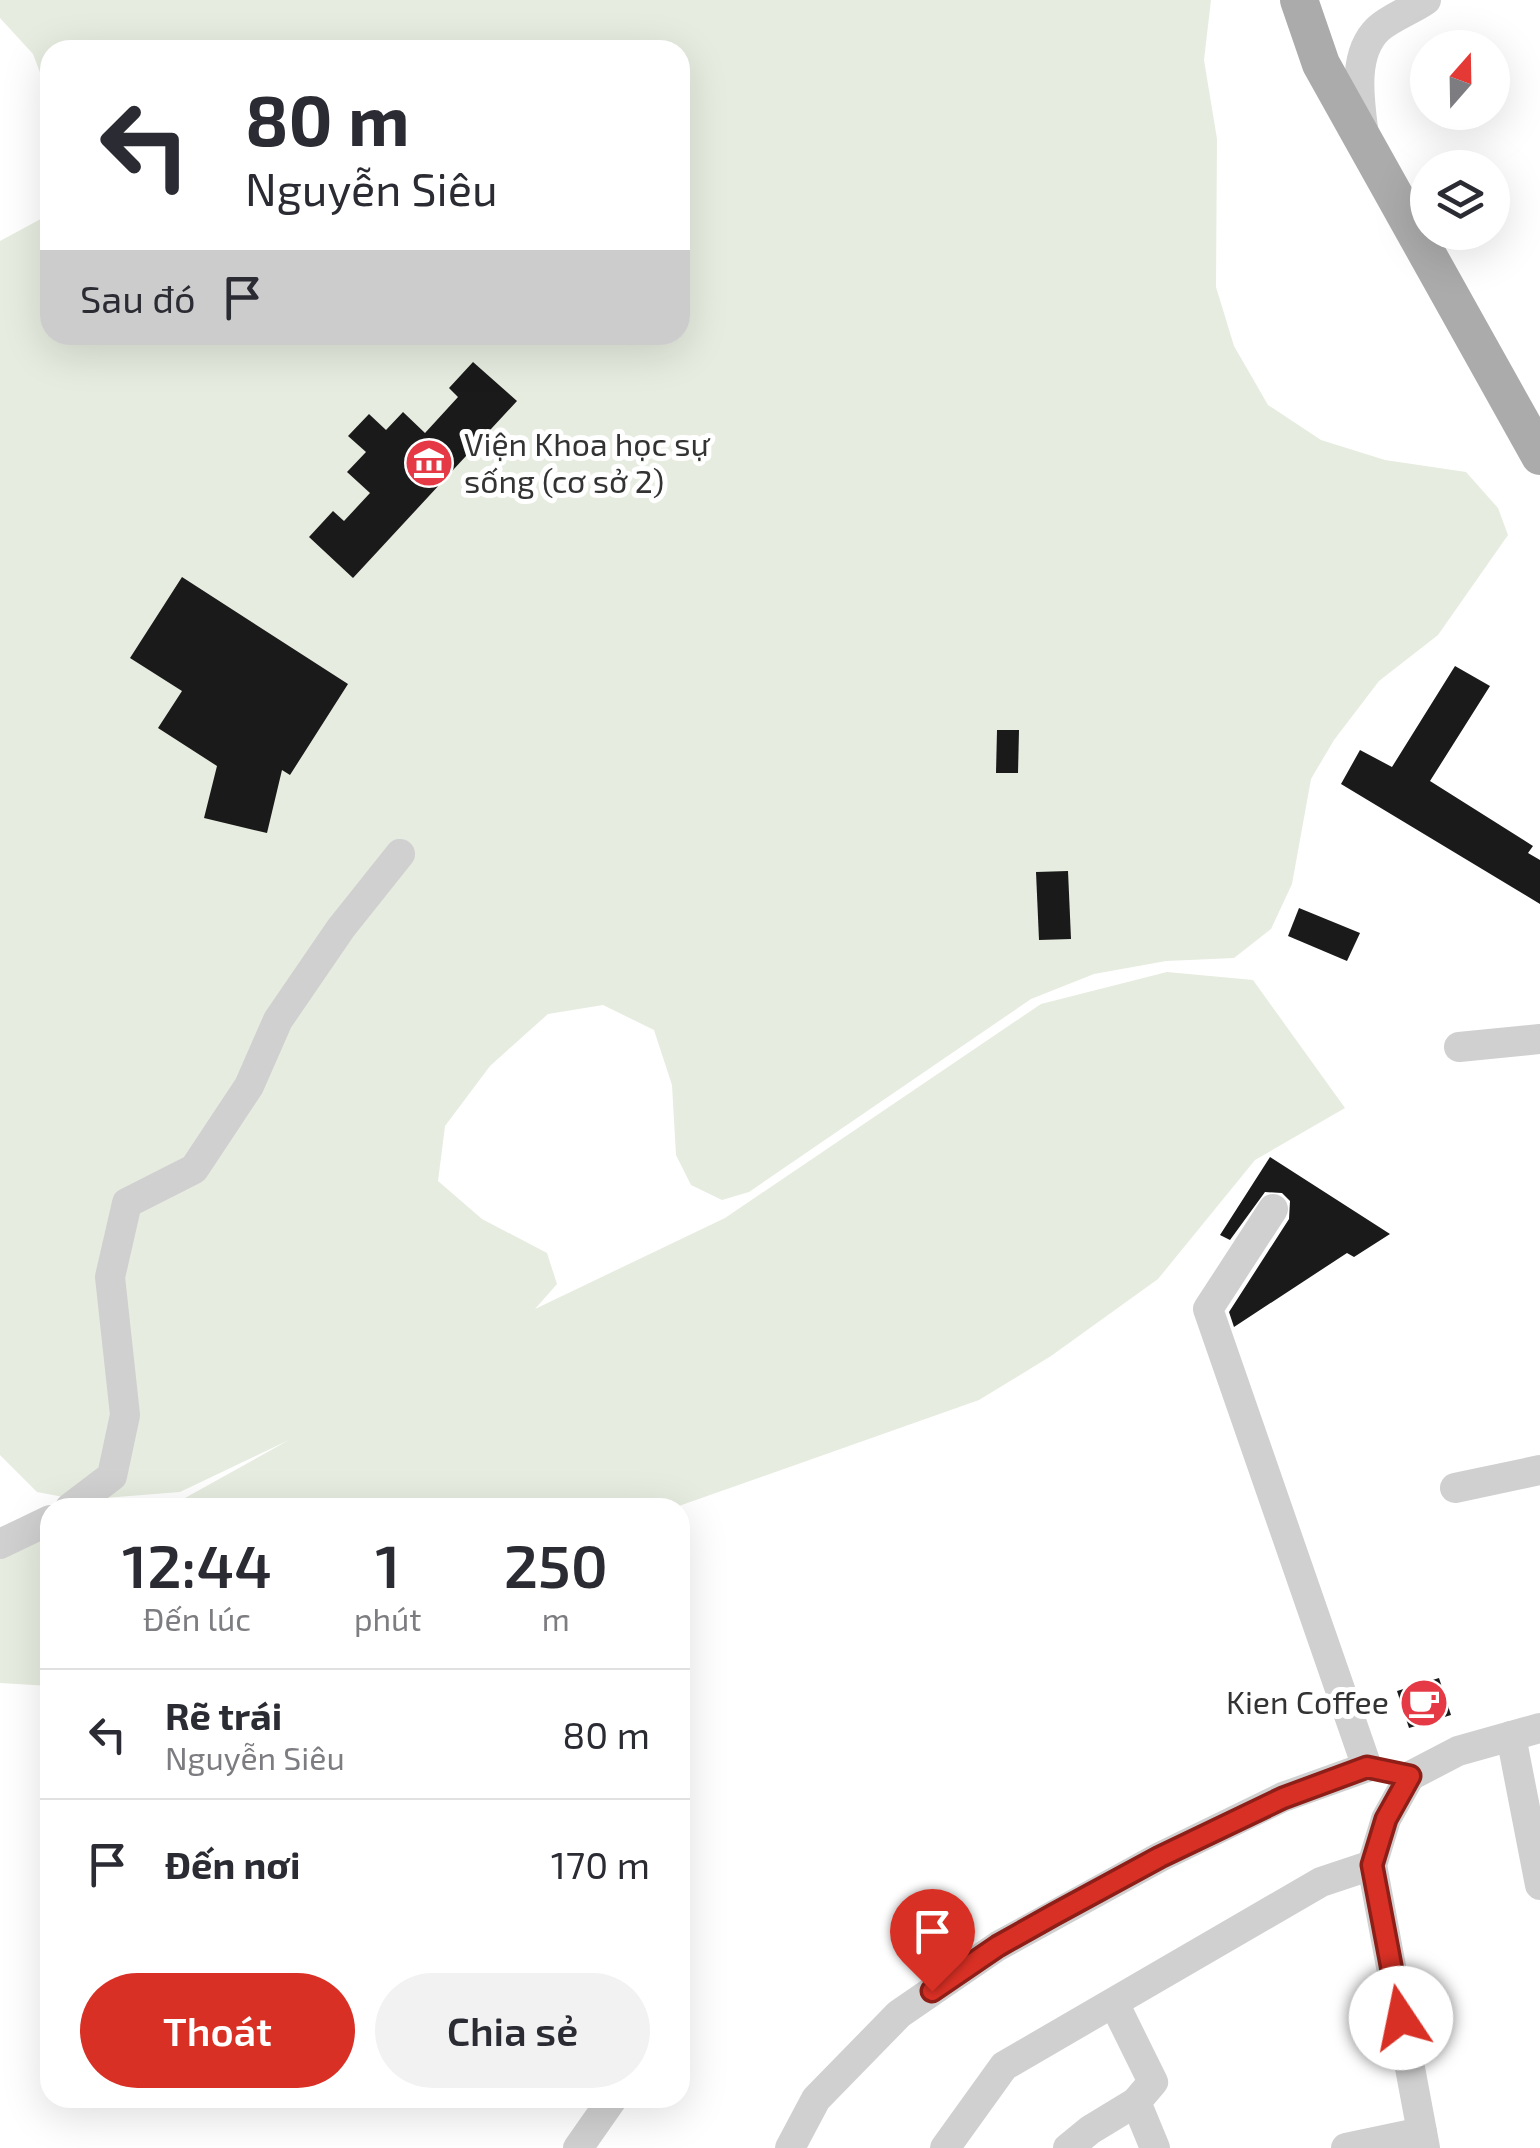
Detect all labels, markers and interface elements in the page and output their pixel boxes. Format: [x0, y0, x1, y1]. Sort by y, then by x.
north arrow [1410, 30, 1510, 130]
map controls [1410, 30, 1510, 250]
text: 80 m [245, 76, 410, 160]
icon: left [80, 80, 210, 210]
button: layers [1410, 150, 1510, 250]
text: Nguyễn Siêu [245, 161, 498, 215]
icon: arrive [215, 270, 270, 325]
text: Sau đó [80, 275, 195, 321]
place label: Viện Khoa học sự sống (cơ sở 2) [464, 424, 711, 499]
museum icon: Viện Khoa học sự sống (cơ sở 2) [403, 437, 455, 489]
text: 12:44 [122, 1528, 272, 1600]
text: 1 [375, 1528, 400, 1600]
text: 250 [504, 1528, 608, 1600]
text: Đến lúc [143, 1599, 251, 1637]
text: phút [354, 1599, 422, 1637]
text: m [542, 1599, 570, 1637]
cafe icon: Kien Coffee [1398, 1677, 1450, 1729]
place label: Kien Coffee [1226, 1682, 1389, 1720]
text: Rẽ trái [165, 1692, 282, 1738]
icon: left [80, 1707, 135, 1762]
text: 80 m [562, 1711, 650, 1757]
text: Nguyễn Siêu [165, 1738, 345, 1776]
icon: arrive [80, 1837, 135, 1892]
text: Đến nơi [165, 1841, 301, 1887]
text: 170 m [551, 1841, 650, 1887]
pin [890, 1889, 975, 1992]
icon: arrive [905, 1904, 960, 1959]
position arrow [1349, 1966, 1453, 2070]
button: Thoát [80, 1973, 355, 2088]
button: Chia sẻ [375, 1973, 650, 2088]

